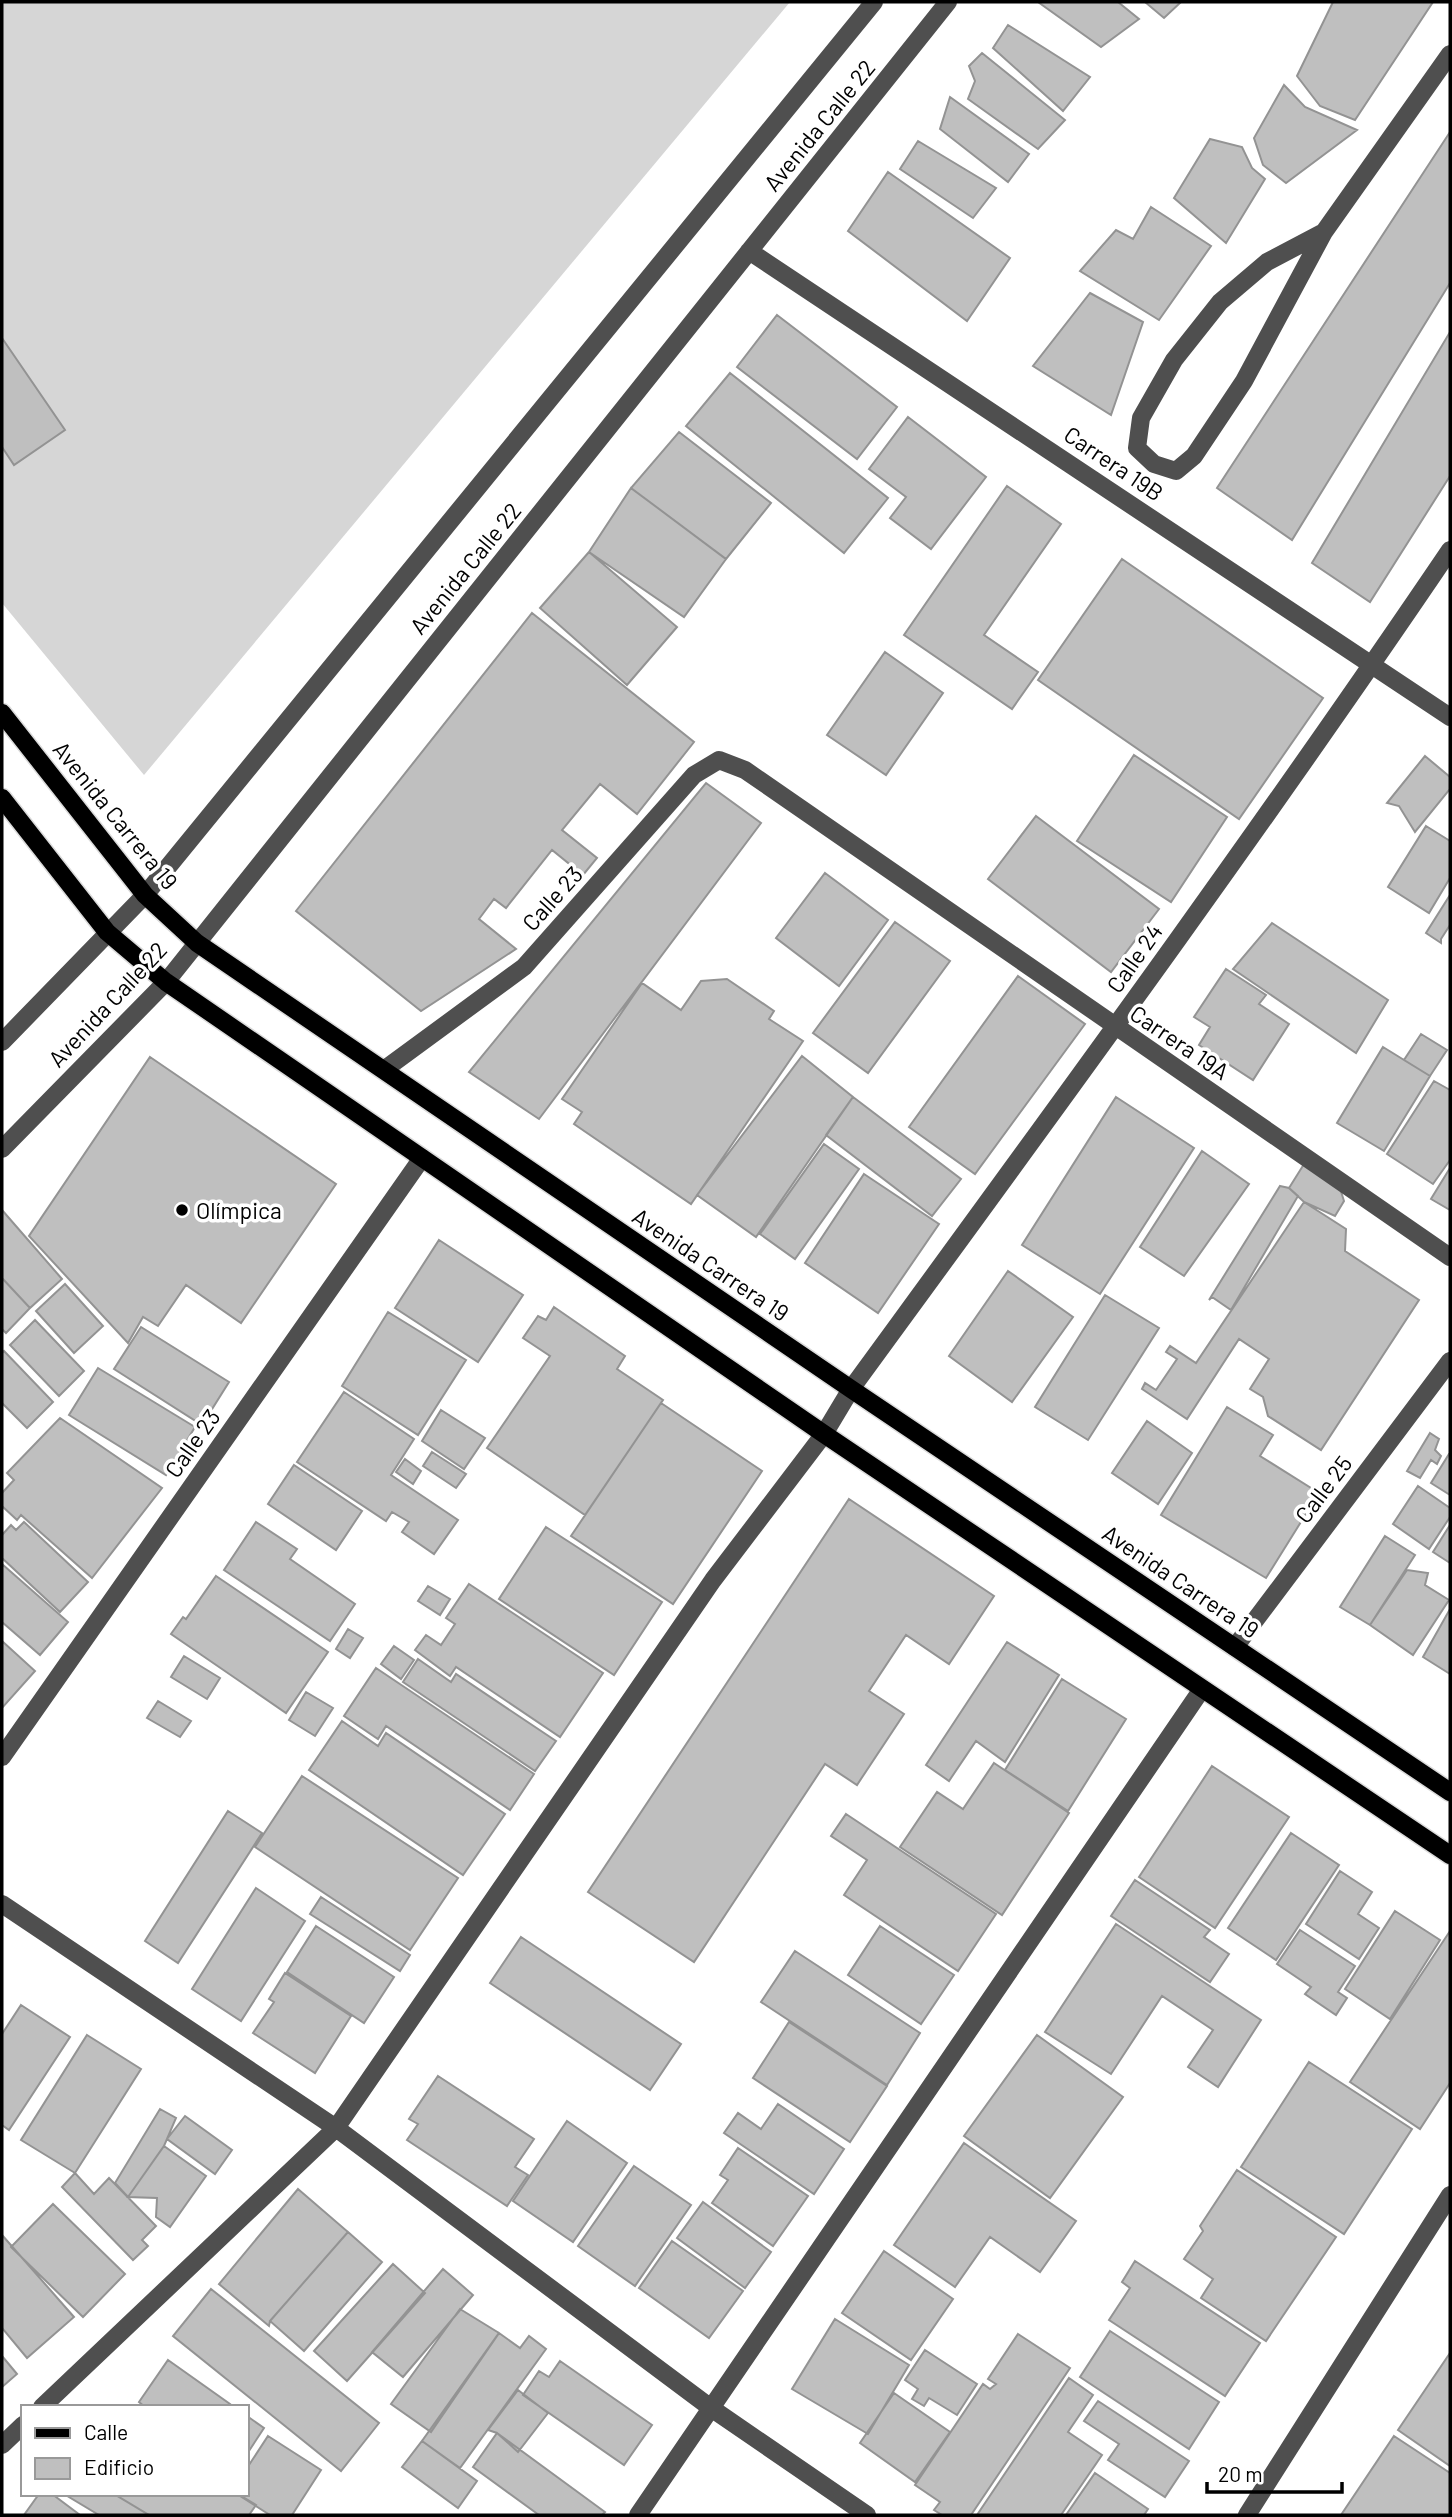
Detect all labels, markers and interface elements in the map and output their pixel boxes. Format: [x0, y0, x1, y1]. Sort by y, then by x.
street label: Avenida Calle 22 [757, 54, 881, 196]
street label: Carrera 19B [1059, 420, 1169, 506]
street label: Avenida Calle 22 [403, 497, 527, 639]
street label: Avenida Carrera 19 [48, 735, 184, 895]
street label: Calle 23 [516, 860, 588, 936]
street label: Calle 24 [1100, 918, 1168, 998]
street label: Avenida Calle 22 [42, 936, 172, 1072]
street label: Carrera 19A [1125, 999, 1235, 1085]
place label: Olímpica [196, 1196, 282, 1224]
street label: Avenida Carrera 19 [628, 1201, 794, 1327]
marker: Olímpica [174, 1202, 190, 1218]
street label: Calle 23 [158, 1403, 226, 1483]
street label: Calle 25 [1289, 1450, 1357, 1528]
street label: Avenida Carrera 19 [1098, 1518, 1264, 1644]
legend [21, 2405, 248, 2496]
text: Calle [84, 2419, 128, 2444]
scale bar [1207, 2450, 1342, 2494]
text: Edificio [84, 2454, 154, 2479]
text: 20 m [1218, 2461, 1263, 2486]

